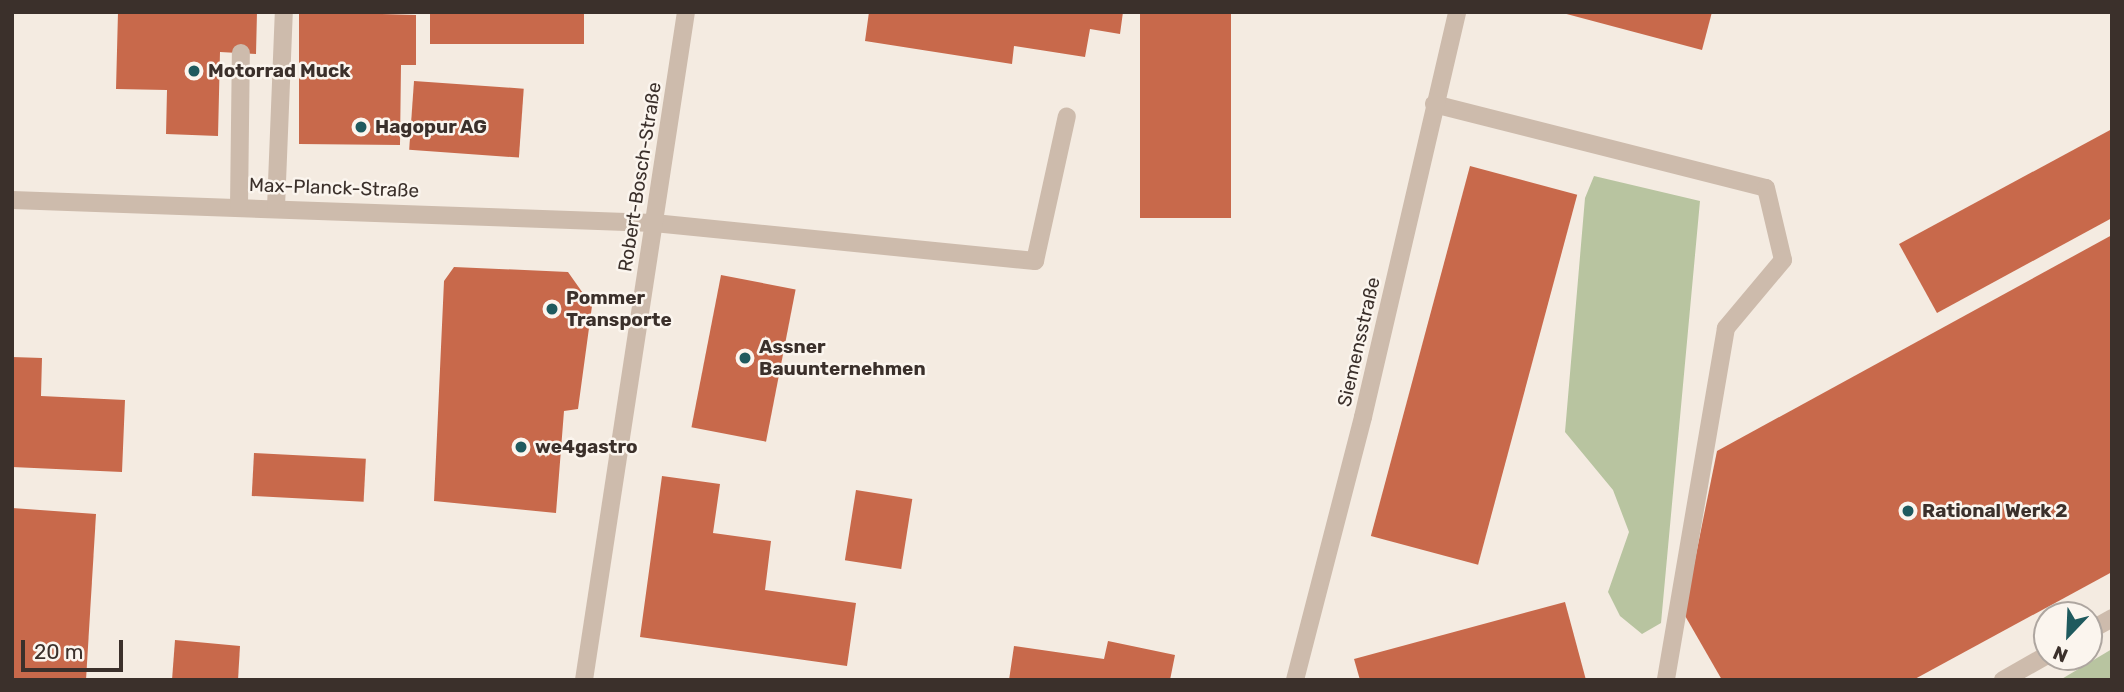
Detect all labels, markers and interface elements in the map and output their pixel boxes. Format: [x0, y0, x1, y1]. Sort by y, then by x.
place label: Motorrad Muck [208, 60, 350, 82]
marker: Motorrad Muck [186, 63, 202, 79]
street label: Robert-Bosch-Straße [614, 81, 666, 273]
place label: Hagopur AG [375, 116, 488, 138]
marker: Hagopur AG [353, 119, 369, 135]
street label: Max-Planck-Straße [249, 174, 419, 202]
street label: Siemensstraße [1333, 275, 1385, 409]
place label: Pommer Transporte [566, 287, 672, 331]
marker: Pommer Transporte [544, 301, 560, 317]
place label: Assner Bauunternehmen [759, 336, 926, 380]
marker: Assner Bauunternehmen [737, 350, 753, 366]
place label: we4gastro [535, 436, 638, 458]
marker: we4gastro [513, 439, 529, 455]
place label: Rational Werk 2 [1922, 500, 2068, 522]
marker: Rational Werk 2 [1900, 503, 1916, 519]
north arrow [2033, 601, 2103, 671]
scale bar [24, 626, 126, 670]
text: 20 m [34, 639, 83, 664]
text: N [2050, 641, 2071, 667]

